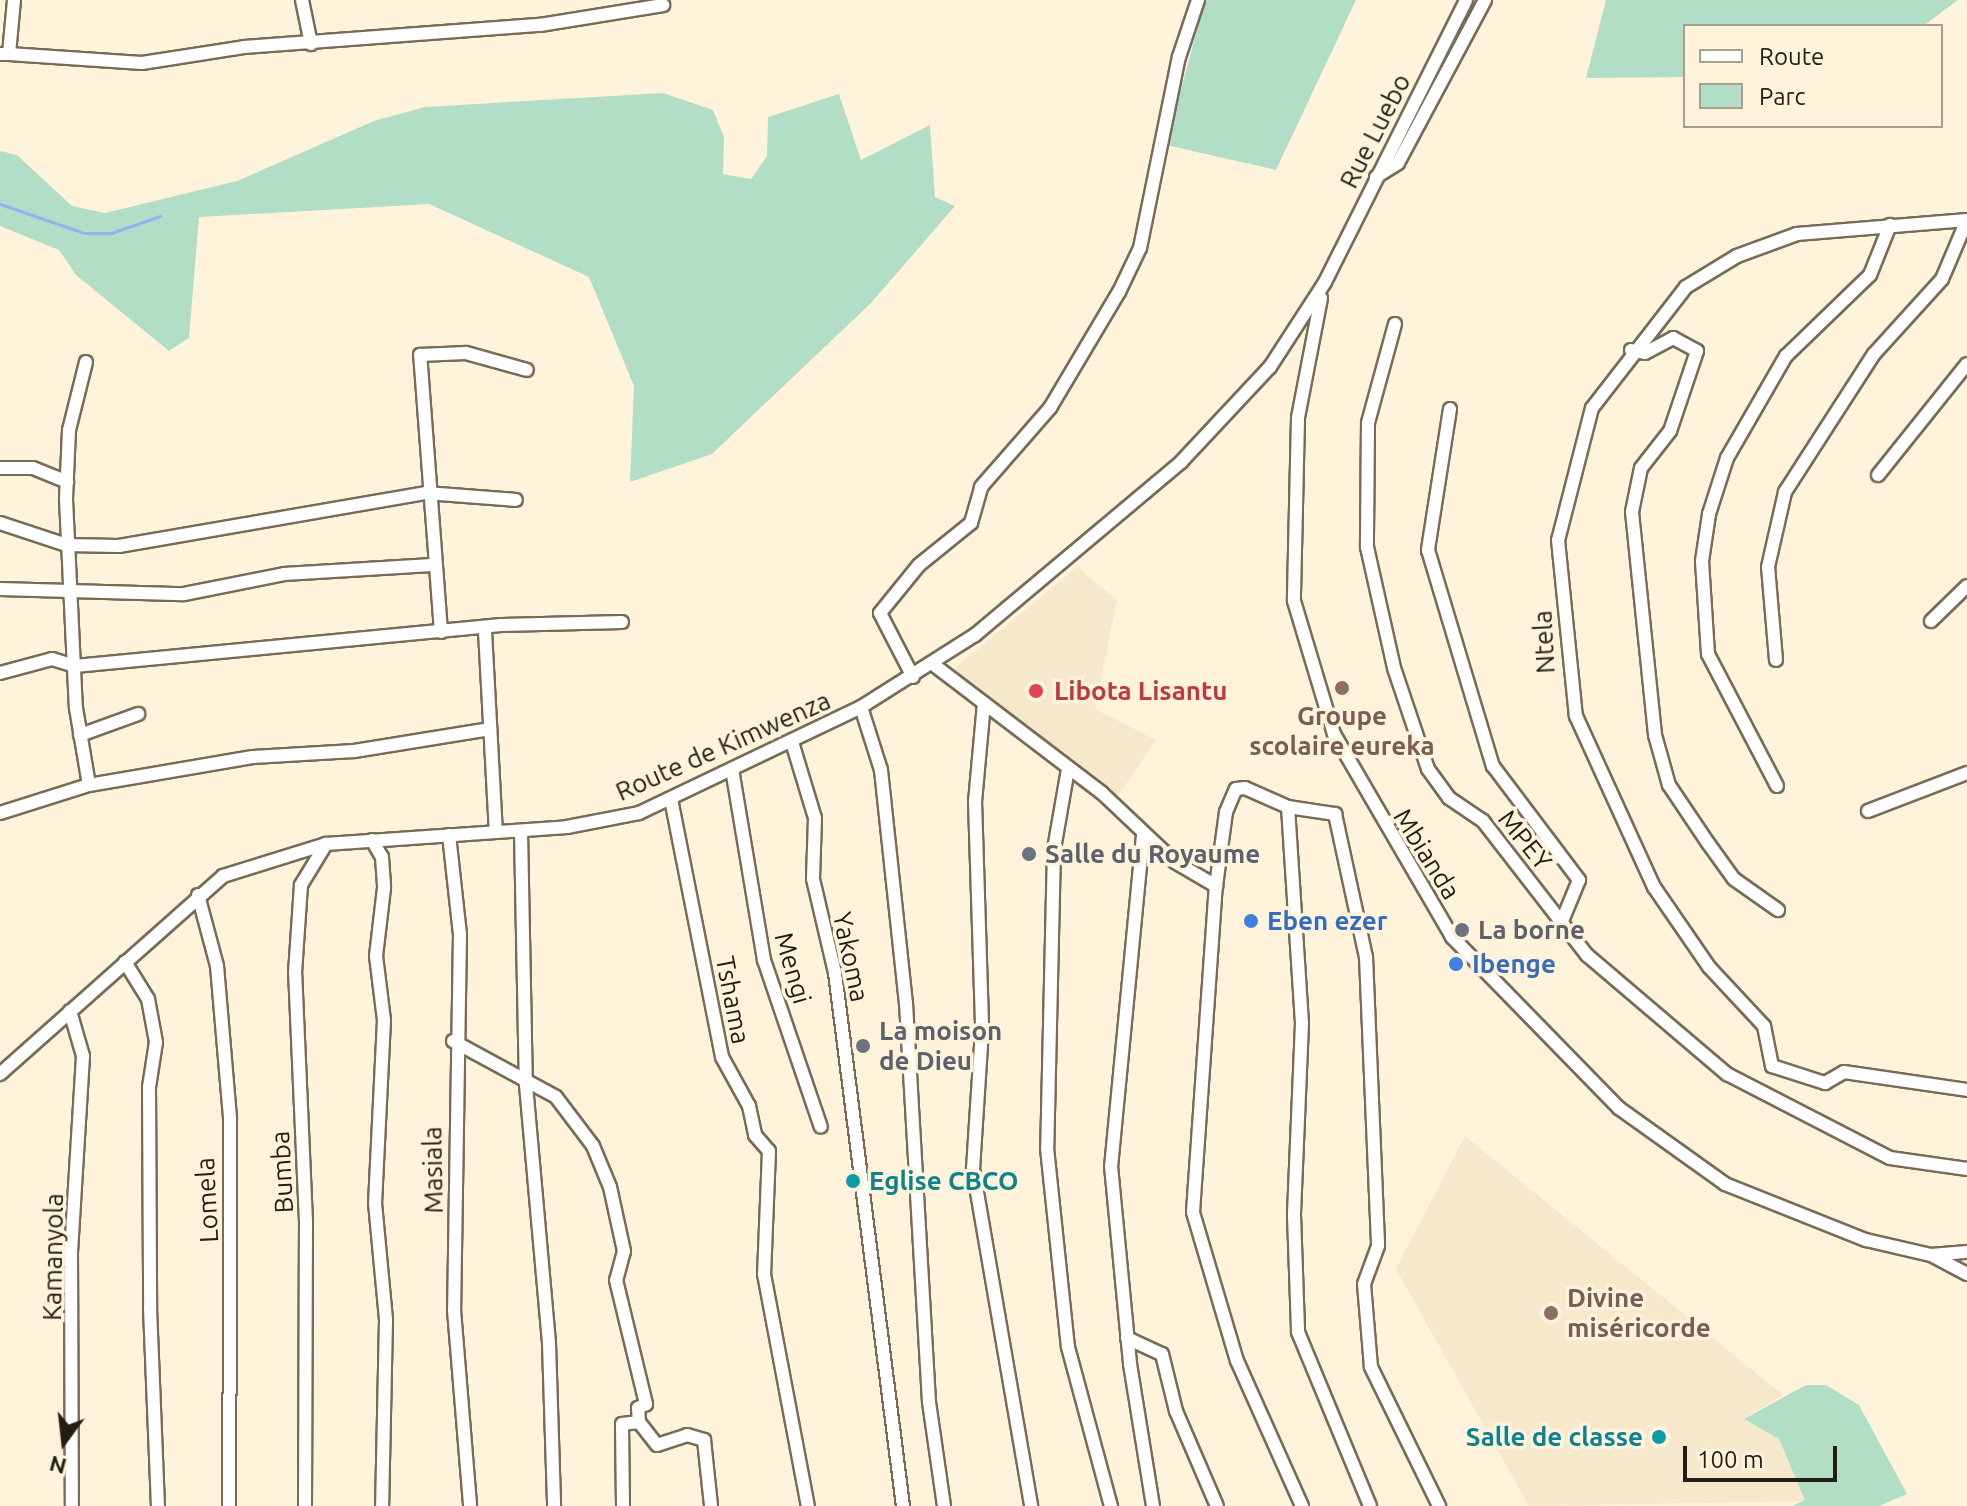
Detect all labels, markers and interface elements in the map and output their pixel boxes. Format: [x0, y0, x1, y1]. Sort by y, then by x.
legend [1683, 24, 1943, 128]
text: Route [1759, 43, 1824, 70]
street label: Rue Luebo [1333, 69, 1417, 193]
text: Parc [1759, 83, 1806, 110]
street label: Ntela [1527, 610, 1561, 674]
place label: Libota Lisantu [1054, 675, 1227, 707]
marker: Groupe scolaire eureka [1333, 679, 1351, 697]
marker: Libota Lisantu [1025, 680, 1047, 702]
street label: Route de Kimwenza [611, 685, 835, 807]
place label: Groupe scolaire eureka [1249, 700, 1435, 762]
street label: Mbianda [1387, 803, 1467, 905]
street label: MPEY [1492, 804, 1558, 876]
place label: Salle du Royaume [1045, 838, 1260, 870]
marker: Salle du Royaume [1020, 845, 1038, 863]
place label: Eben ezer [1267, 905, 1387, 937]
street label: Yakoma [826, 909, 876, 1005]
marker: Eben ezer [1242, 912, 1260, 930]
place label: La borne [1478, 914, 1585, 946]
marker: La borne [1453, 921, 1471, 939]
street label: Mengi [768, 929, 818, 1007]
place label: Ibenge [1472, 948, 1556, 980]
street label: Tshama [709, 953, 757, 1047]
marker: Ibenge [1447, 955, 1465, 973]
place label: La moison de Dieu [879, 1015, 1002, 1076]
marker: La moison de Dieu [854, 1037, 872, 1055]
street label: Masiala [417, 1126, 449, 1214]
street label: Bumba [264, 1130, 300, 1214]
street label: Lomela [189, 1157, 225, 1243]
place label: Eglise CBCO [869, 1165, 1018, 1197]
marker: Eglise CBCO [844, 1172, 862, 1190]
street label: Kamanyola [36, 1193, 70, 1321]
place label: Divine miséricorde [1567, 1282, 1711, 1344]
marker: Divine miséricorde [1542, 1304, 1560, 1322]
north arrow [24, 1402, 104, 1482]
place label: Salle de classe [1466, 1421, 1643, 1453]
marker: Salle de classe [1650, 1428, 1668, 1446]
scale bar [1687, 1430, 1841, 1480]
text: 100 m [1697, 1446, 1764, 1473]
text: N [47, 1451, 69, 1480]

